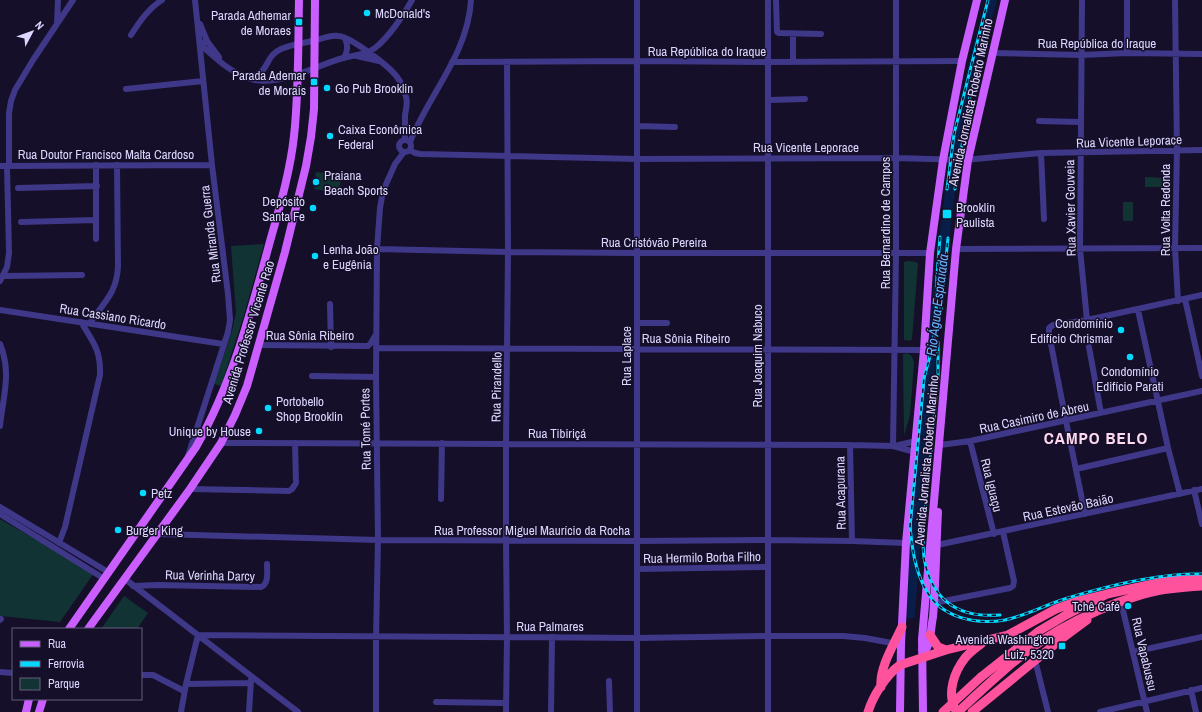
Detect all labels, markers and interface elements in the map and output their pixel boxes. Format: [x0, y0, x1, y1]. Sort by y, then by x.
place label: McDonald's [375, 5, 430, 22]
place label: Parada Adhemar de Moraes [211, 7, 291, 39]
marker: McDonald's [362, 8, 372, 18]
north arrow [12, 12, 52, 52]
marker: Parada Adhemar de Moraes [294, 17, 304, 27]
street label: Avenida Jornalista Roberto Marinho [944, 17, 997, 189]
text: N [32, 18, 47, 32]
street label: Rua República do Iraque [1038, 35, 1156, 52]
street label: Rua República do Iraque [648, 43, 766, 60]
place label: Parada Ademar de Morais [232, 67, 306, 99]
marker: Parada Ademar de Morais [309, 77, 319, 87]
place label: Go Pub Brooklin [335, 80, 413, 97]
marker: Go Pub Brooklin [322, 83, 332, 93]
place label: Caixa Econômica Federal [338, 121, 422, 153]
marker: Caixa Econômica Federal [325, 131, 335, 141]
street label: Rua Vicente Leporace [1076, 131, 1182, 152]
street label: Rua Vicente Leporace [753, 139, 859, 156]
street label: Rua Doutor Francisco Malta Cardoso [18, 146, 194, 163]
street label: Rua Bernardino de Campos [877, 157, 894, 289]
street label: Rua Xavier Gouveia [1061, 160, 1080, 256]
street label: Rua Volta Redonda [1157, 164, 1174, 256]
place label: Praiana Beach Sports [324, 167, 388, 199]
marker: Praiana Beach Sports [311, 177, 321, 187]
street label: Rua Miranda Guerra [196, 184, 225, 283]
place label: Depósito Santa Fe [262, 193, 305, 225]
place label: Brooklin Paulista [956, 199, 995, 231]
marker: Depósito Santa Fe [308, 203, 318, 213]
marker: Brooklin Paulista [941, 208, 953, 220]
street label: Rua Cristóvão Pereira [601, 234, 707, 251]
place label: Lenha João e Eugênia [323, 241, 379, 273]
marker: Lenha João e Eugênia [310, 251, 320, 261]
water label: Rio Água Espraiada [922, 253, 952, 357]
street label: Avenida Professor Vicente Rao [218, 258, 278, 407]
street label: Rua Cassiano Ricardo [58, 300, 168, 333]
street label: Rua Joaquim Nabuco [749, 304, 766, 408]
place label: Condomínio Edifício Chrismar [1030, 315, 1113, 347]
marker: Condomínio Edifício Chrismar [1116, 325, 1126, 335]
street label: Rua Laplace [618, 326, 635, 386]
street label: Rua Sônia Ribeiro [266, 327, 354, 344]
street label: Rua Sônia Ribeiro [642, 330, 730, 347]
street label: Rua Pirandello [487, 352, 506, 422]
marker: Condomínio Edifício Parati [1125, 352, 1135, 362]
place label: Condomínio Edifício Parati [1096, 363, 1164, 395]
street label: Avenida Jornalista Roberto Marinho [910, 374, 942, 547]
street label: Rua Tomé Portes [356, 388, 375, 470]
place label: Portobello Shop Brooklin [276, 393, 343, 425]
street label: Rua Casimiro de Abreu [978, 398, 1090, 437]
marker: Portobello Shop Brooklin [263, 403, 273, 413]
place label: Unique by House [169, 423, 251, 440]
street label: Rua Tibiriçá [528, 425, 586, 442]
marker: Unique by House [254, 426, 264, 436]
district label: CAMPO BELO [1044, 426, 1148, 449]
street label: Rua Acapurana [831, 456, 850, 530]
street label: Rua Iguaçu [977, 457, 1006, 514]
place label: Petz [151, 485, 172, 502]
marker: Petz [138, 488, 148, 498]
street label: Rua Estevão Baião [1021, 490, 1115, 525]
place label: Burger King [126, 522, 183, 539]
street label: Rua Professor Miguel Maurício da Rocha [434, 522, 630, 539]
marker: Burger King [113, 525, 123, 535]
street label: Rua Hermilo Borba Filho [643, 548, 761, 567]
street label: Rua Verinha Darcy [165, 566, 256, 585]
place label: Tchê Café [1072, 598, 1120, 615]
marker: Tchê Café [1123, 601, 1133, 611]
street label: Rua Vapabussu [1128, 616, 1161, 693]
street label: Rua Palmares [516, 618, 584, 635]
legend [12, 628, 142, 700]
place label: Avenida Washington Luiz, 5320 [955, 631, 1054, 663]
text: Rua [48, 636, 67, 652]
marker: Avenida Washington Luiz, 5320 [1057, 641, 1067, 651]
text: Ferrovia [48, 656, 85, 672]
text: Parque [48, 676, 80, 692]

